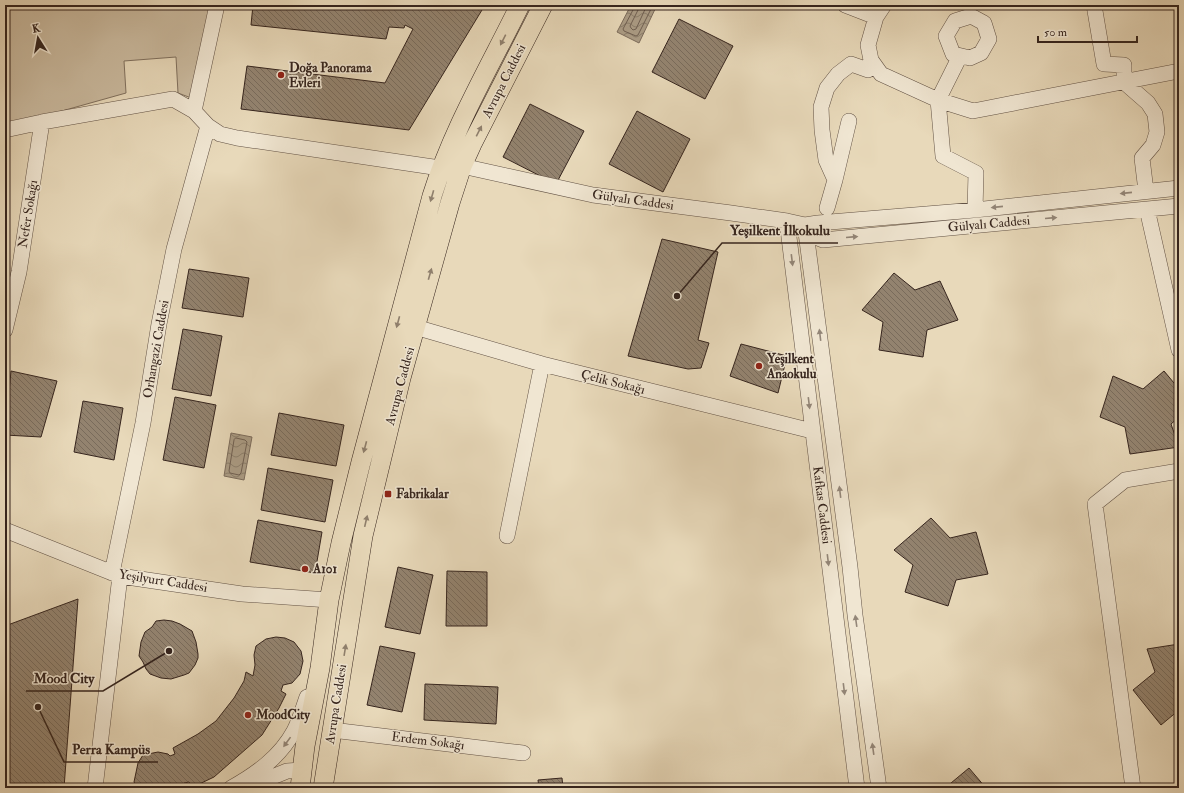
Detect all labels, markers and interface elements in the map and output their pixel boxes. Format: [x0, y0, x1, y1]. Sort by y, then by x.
north arrow [18, 18, 58, 58]
scale bar [1038, 18, 1137, 44]
text: K [31, 21, 42, 36]
text: 50 m [1044, 25, 1068, 40]
one-way arrow [499, 34, 506, 46]
street label: Avrupa Caddesi [478, 41, 531, 122]
place label: Doğa Panorama Evleri [289, 60, 372, 91]
marker: Doğa Panorama Evleri [276, 70, 286, 80]
one-way arrow [476, 125, 482, 137]
street label: Nefer Sokağı [15, 178, 41, 249]
street label: Gülyalı Caddesi [591, 186, 675, 215]
one-way arrow [1120, 190, 1132, 197]
one-way arrow [429, 191, 435, 203]
one-way arrow [991, 204, 1003, 210]
street label: Gülyalı Caddesi [947, 212, 1031, 237]
one-way arrow [1045, 215, 1057, 222]
callout: Yeşilkent İlkokulu [722, 217, 838, 243]
text: Yeşilkent İlkokulu [729, 221, 831, 239]
one-way arrow [846, 234, 858, 241]
one-way arrow [789, 254, 795, 266]
one-way arrow [427, 267, 433, 279]
street label: Orhangazi Caddesi [139, 298, 173, 399]
one-way arrow [395, 316, 401, 328]
one-way arrow [817, 329, 823, 341]
street label: Avrupa Caddesi [382, 344, 419, 428]
place label: Yeşilkent Anaokulu [766, 351, 817, 382]
marker: Yeşilkent Anaokulu [754, 361, 764, 371]
street label: Çelik Sokağı [579, 366, 647, 398]
one-way arrow [806, 397, 812, 409]
one-way arrow [362, 442, 368, 454]
street label: Kafkas Caddesi [809, 465, 835, 545]
place label: Fabrikalar [396, 486, 450, 502]
one-way arrow [837, 486, 843, 498]
marker: Fabrikalar [383, 489, 393, 499]
one-way arrow [364, 515, 370, 528]
one-way arrow [825, 554, 832, 566]
place label: A101 [312, 561, 337, 577]
marker: A101 [300, 564, 310, 574]
street label: Yeşilyurt Caddesi [117, 566, 209, 597]
one-way arrow [853, 615, 859, 627]
one-way arrow [342, 644, 348, 656]
street label: Avrupa Caddesi [322, 662, 351, 746]
callout: Mood City [26, 665, 103, 691]
text: Mood City [32, 670, 95, 688]
one-way arrow [841, 683, 847, 695]
place label: MoodCity [255, 707, 311, 724]
marker: MoodCity [243, 710, 253, 720]
street label: Erdem Sokağı [391, 729, 466, 753]
callout: Perra Kampüs [64, 736, 158, 762]
one-way arrow [283, 737, 291, 747]
text: Perra Kampüs [72, 741, 150, 759]
one-way arrow [870, 743, 876, 755]

